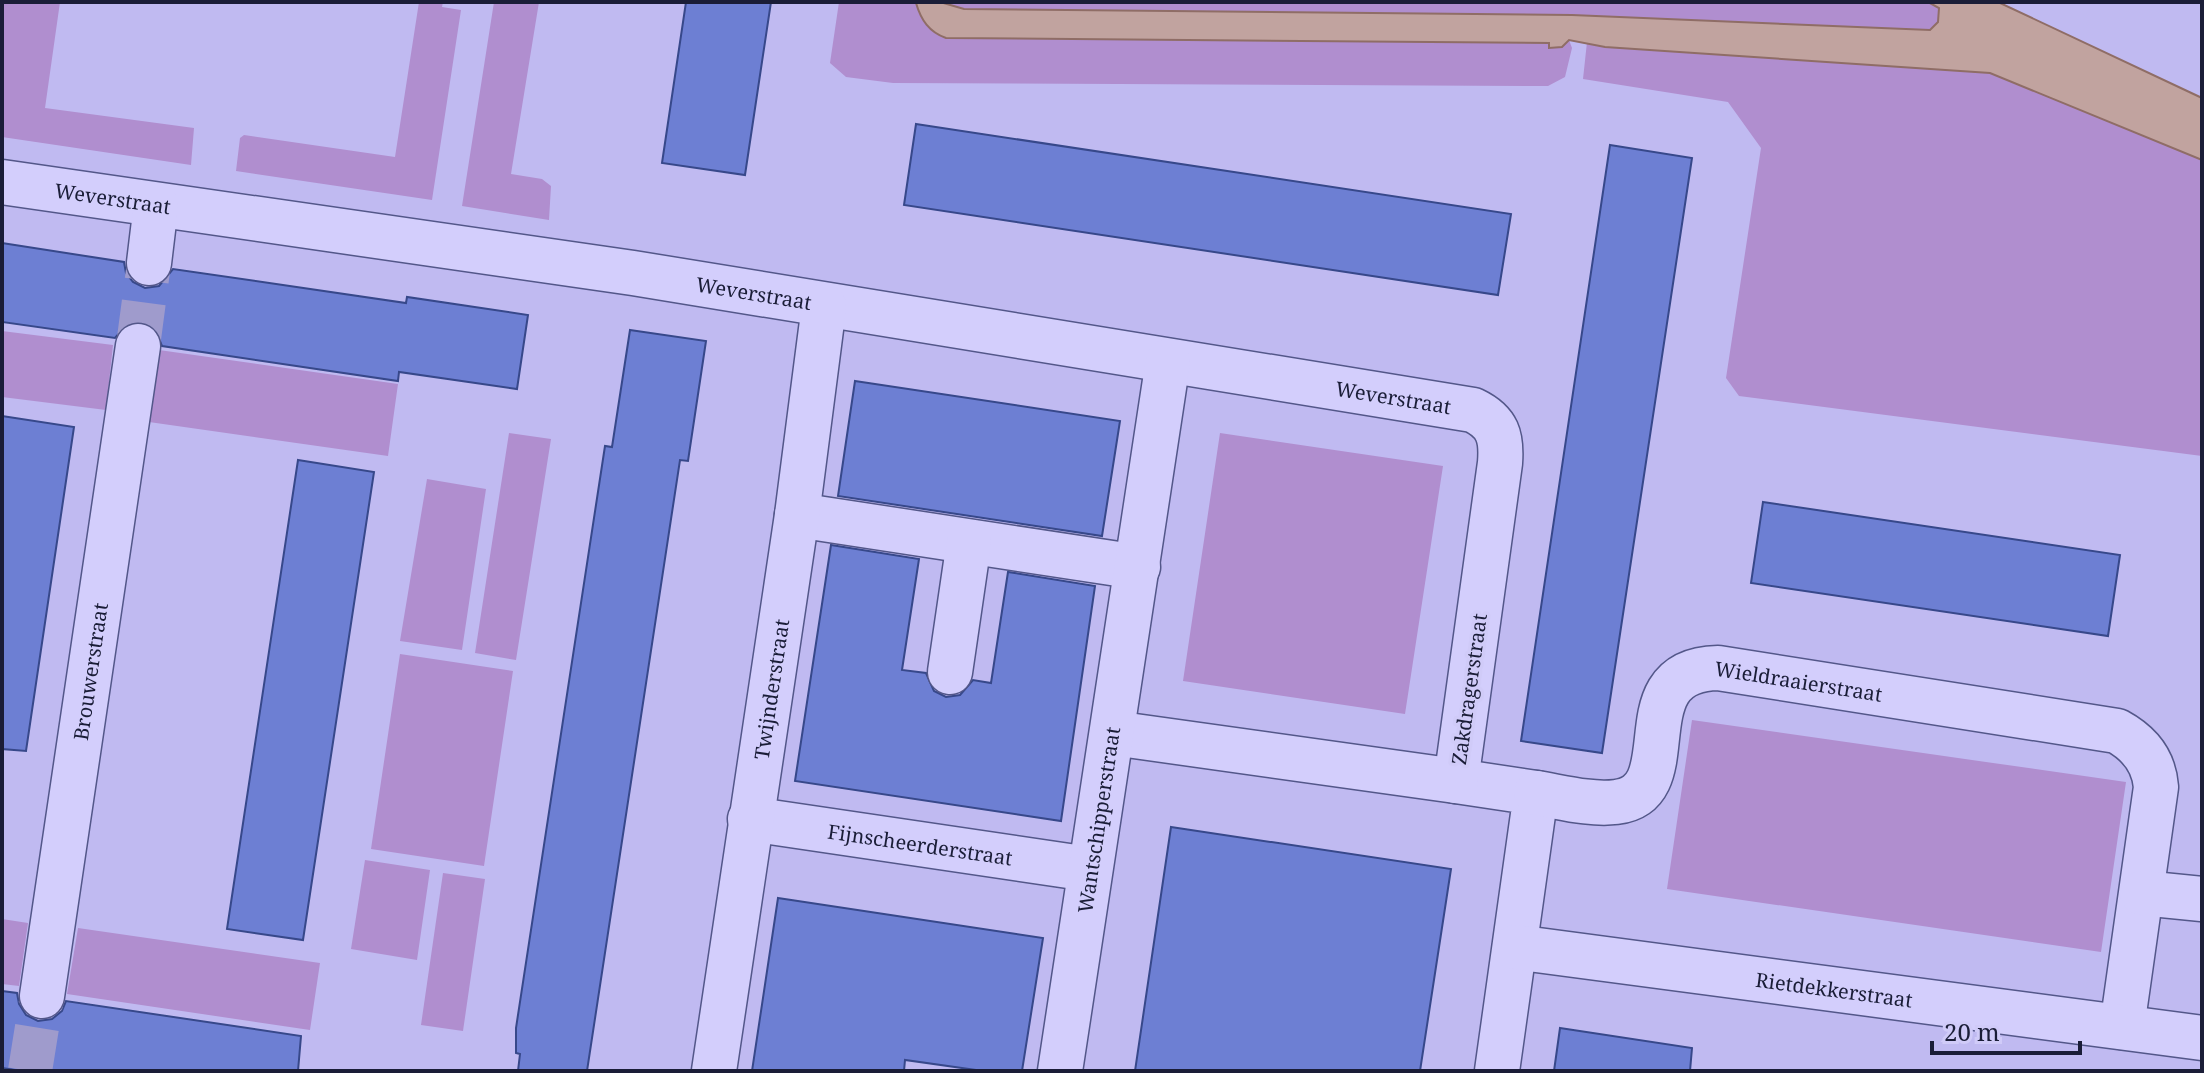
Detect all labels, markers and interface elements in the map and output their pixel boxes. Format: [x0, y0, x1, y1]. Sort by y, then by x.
street label: Weverstraat [53, 176, 173, 220]
street label: Weverstraat [694, 270, 814, 315]
street label: Weverstraat [1334, 374, 1453, 420]
street label: Brouwerstraat [66, 601, 113, 742]
street label: Zakdragerstraat [1445, 612, 1493, 766]
street label: Twijnderstraat [747, 617, 795, 761]
street label: Wieldraaierstraat [1713, 654, 1884, 707]
street label: Wantschipperstraat [1071, 725, 1126, 915]
street label: Fijnscheerderstraat [826, 817, 1014, 871]
street label: Rietdekkerstraat [1754, 966, 1914, 1013]
scale bar [1932, 1005, 2080, 1055]
text: 20 m [1944, 1015, 2000, 1048]

